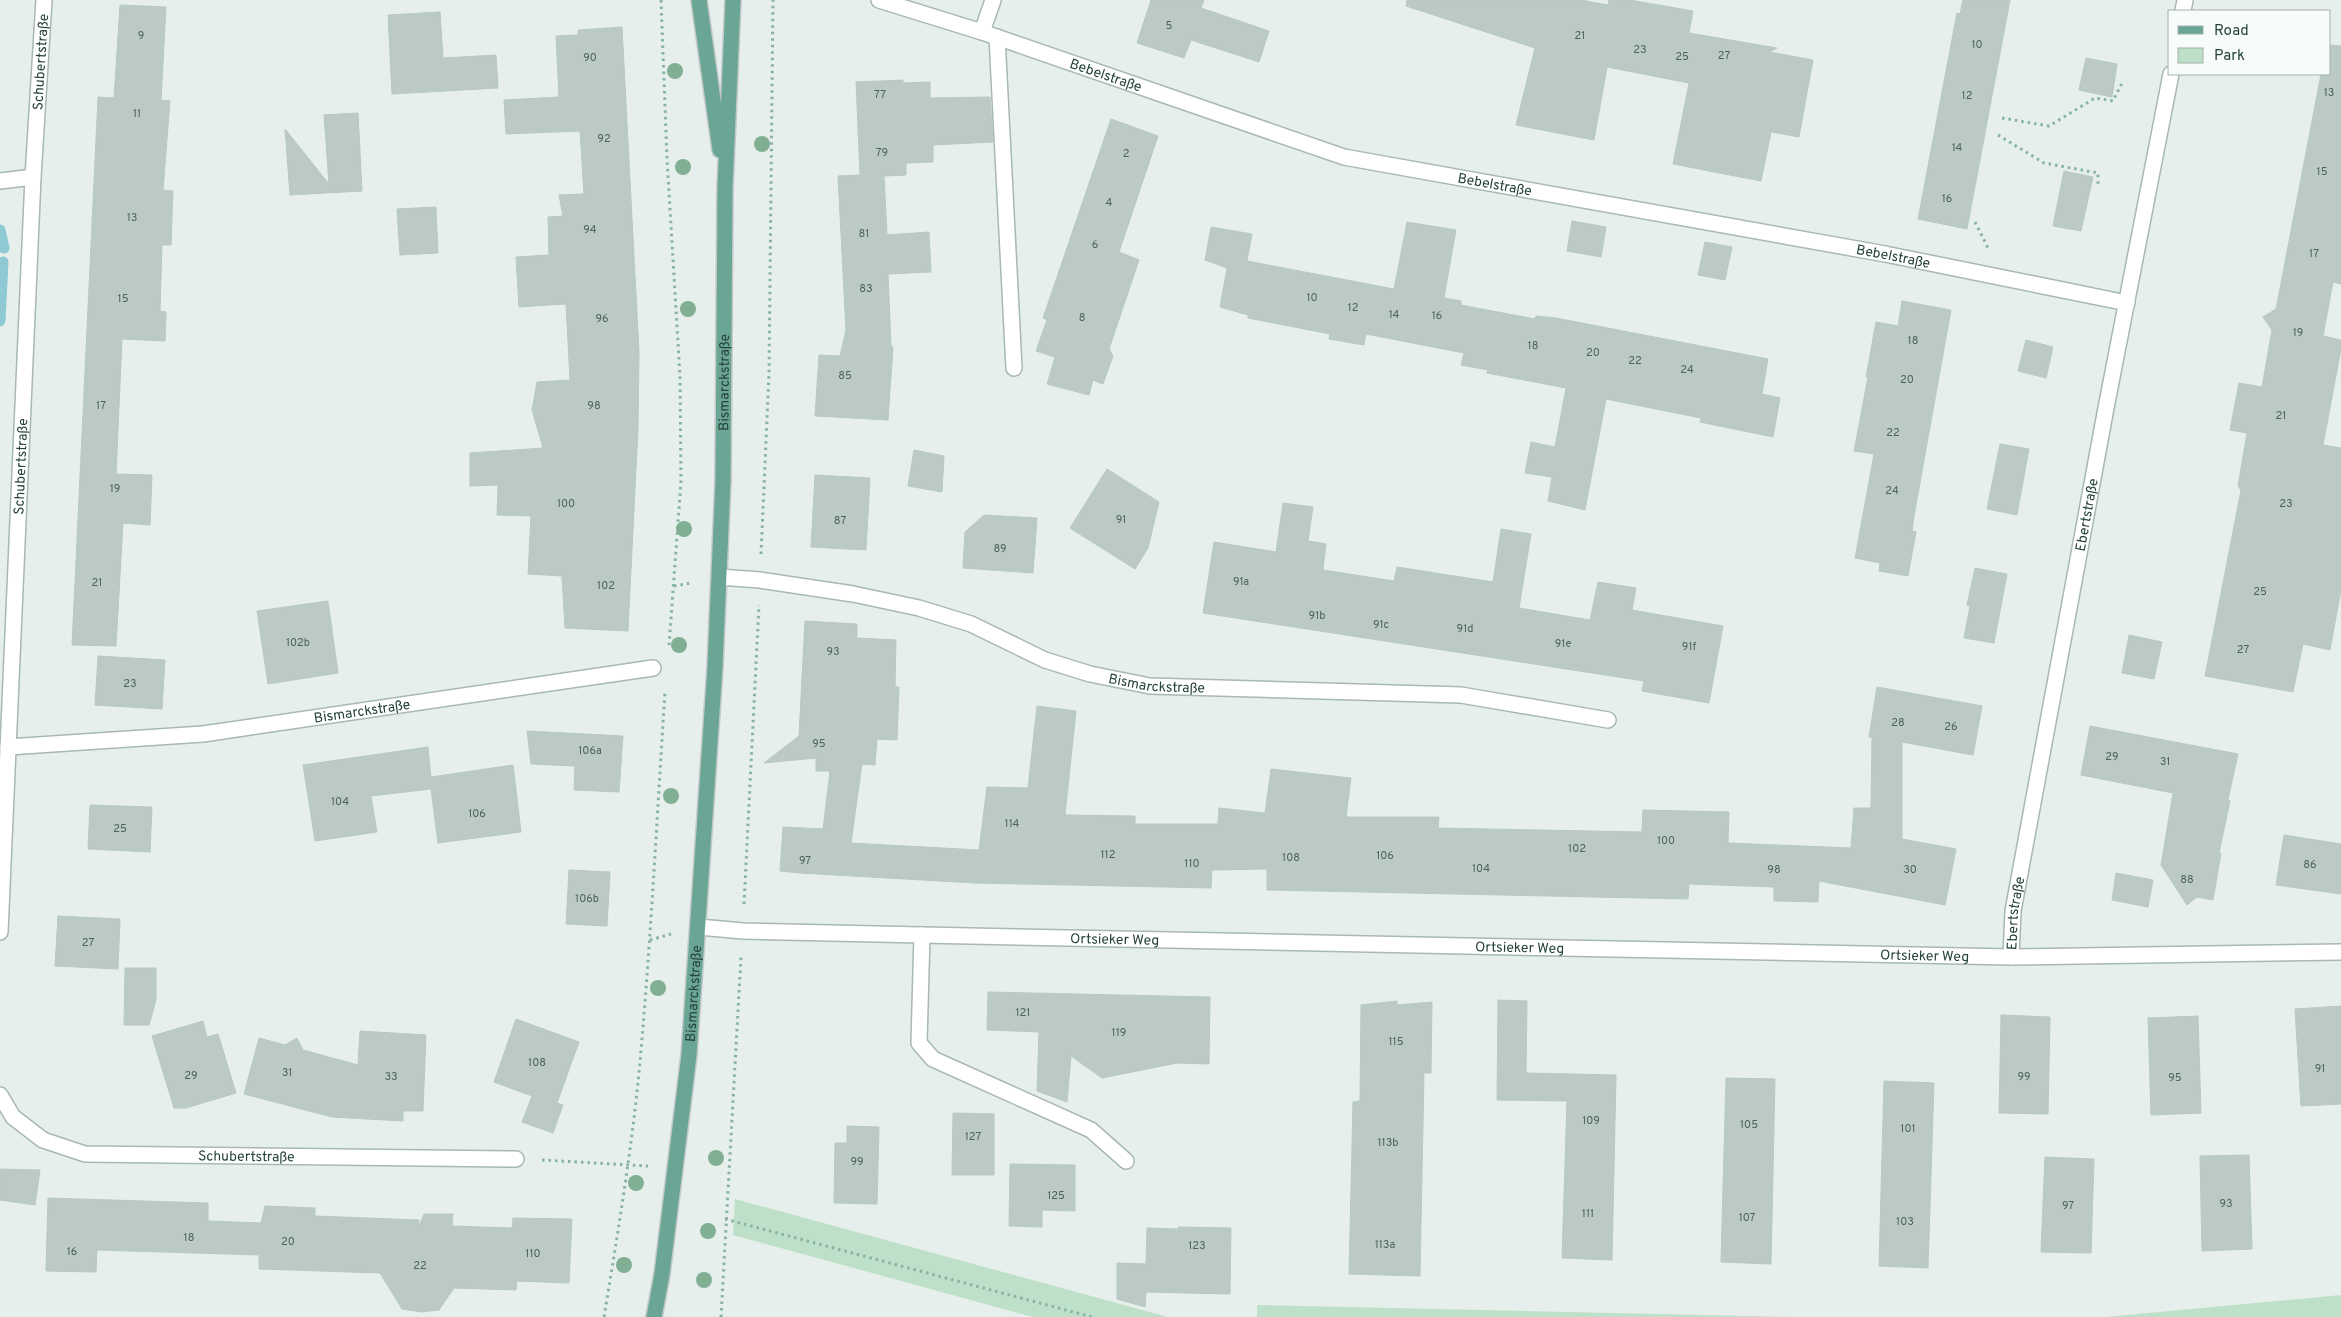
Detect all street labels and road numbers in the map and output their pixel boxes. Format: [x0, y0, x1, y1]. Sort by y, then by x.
street label: Schubertstraße [30, 13, 53, 111]
street label: Bebelstraße [1067, 56, 1144, 97]
street label: Bebelstraße [1456, 171, 1533, 201]
street label: Bebelstraße [1855, 242, 1932, 273]
street label: Bismarckstraße [716, 334, 734, 431]
street label: Schubertstraße [11, 418, 32, 515]
street label: Ebertstraße [2073, 477, 2103, 553]
street label: Bismarckstraße [1107, 671, 1205, 698]
street label: Bismarckstraße [313, 697, 411, 728]
street label: Ebertstraße [2004, 875, 2029, 950]
street label: Ortsieker Weg [1070, 931, 1159, 950]
street label: Ortsieker Weg [1475, 939, 1564, 958]
street label: Bismarckstraße [683, 945, 706, 1043]
street label: Ortsieker Weg [1880, 947, 1969, 966]
street label: Schubertstraße [198, 1148, 295, 1166]

